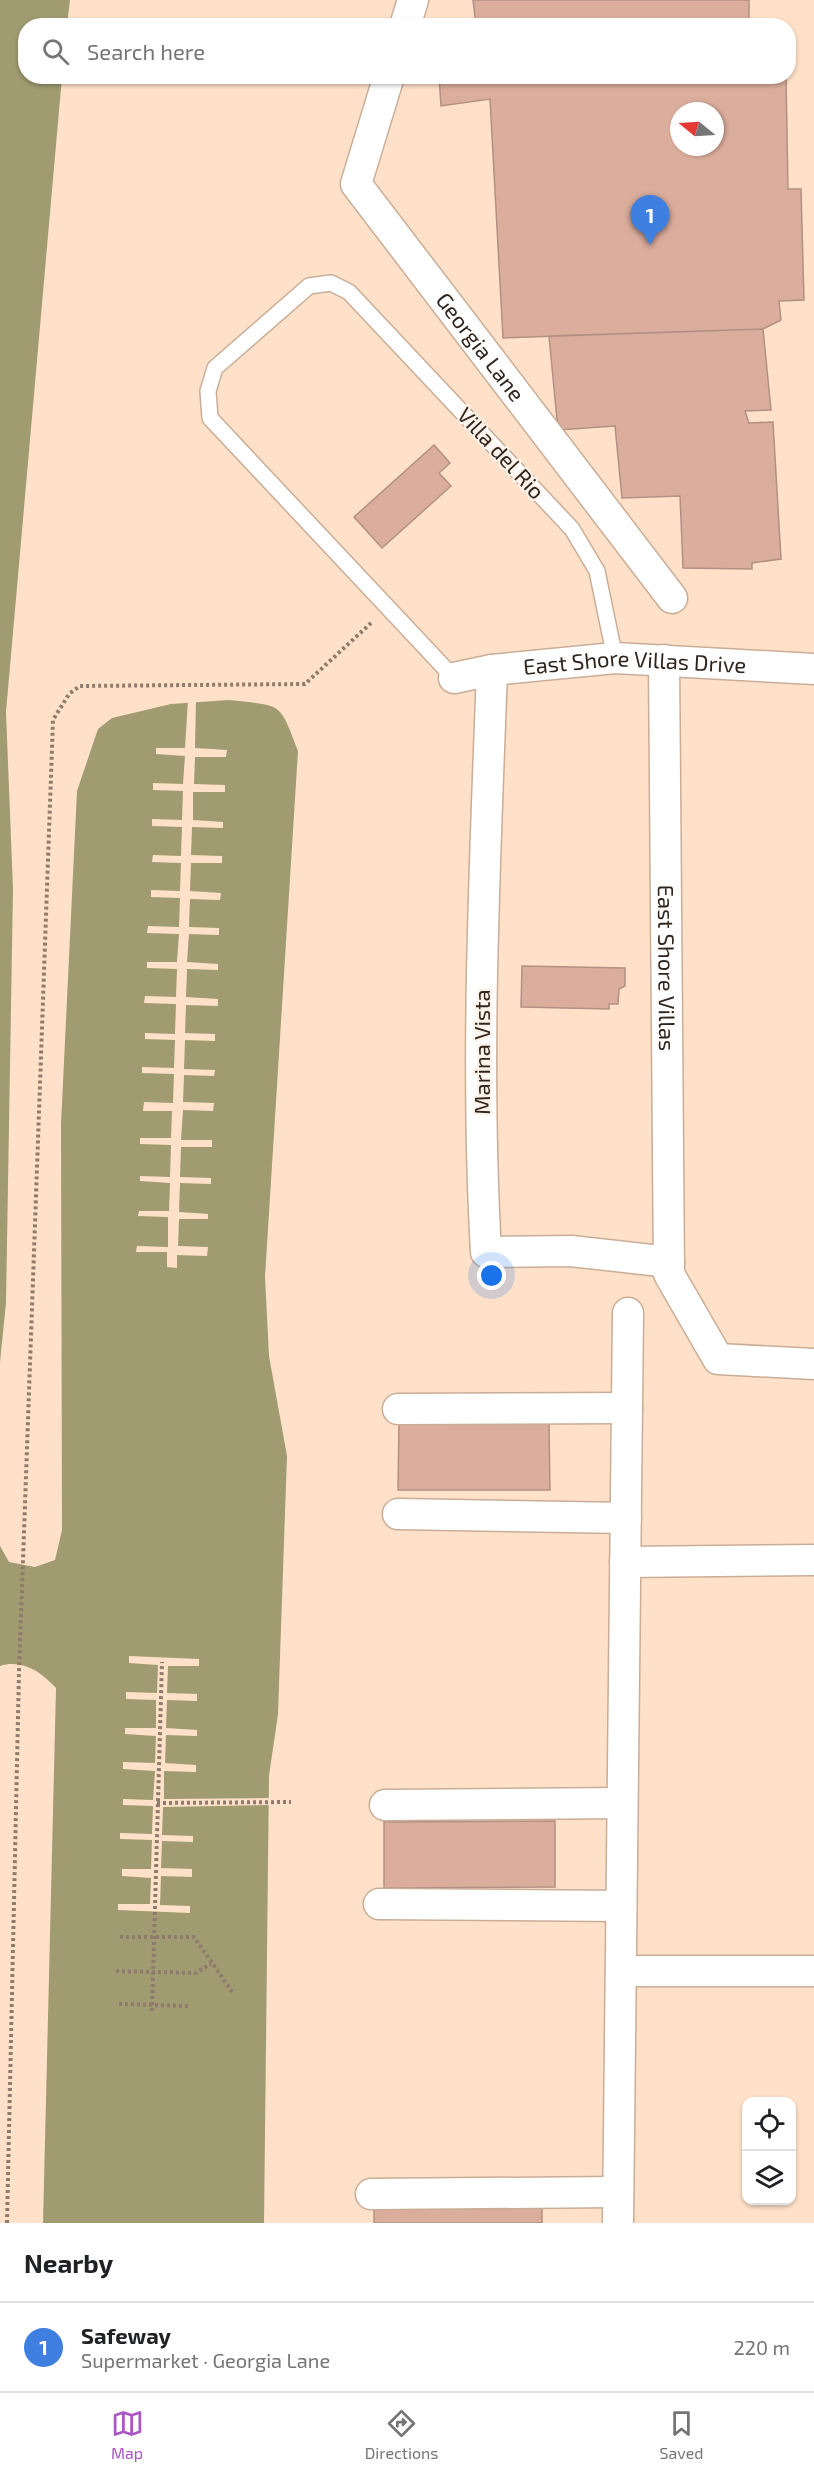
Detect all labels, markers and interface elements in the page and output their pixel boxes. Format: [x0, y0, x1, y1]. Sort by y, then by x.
search box [18, 18, 796, 84]
icon: search [39, 35, 72, 68]
text: Search here [87, 38, 205, 64]
north arrow [670, 102, 724, 156]
pin: 1 [630, 196, 670, 245]
street label: Georgia Lane [432, 287, 531, 406]
street label: Villa del Rio [453, 401, 551, 504]
street label: East Shore Villas Drive [522, 644, 747, 679]
street label: East Shore Villas [654, 885, 681, 1051]
street label: Marina Vista [468, 989, 494, 1115]
your location [477, 1261, 506, 1290]
map controls [742, 2097, 796, 2205]
button: locate [742, 2097, 796, 2151]
button: layers [742, 2151, 796, 2205]
text: Nearby [24, 2247, 113, 2278]
text: Safeway [81, 2322, 171, 2348]
text: 1 [39, 2335, 48, 2359]
text: 220 m [733, 2335, 790, 2359]
text: Supermarket · Georgia Lane [81, 2348, 330, 2372]
tab: Map [111, 2407, 144, 2462]
tab: Directions [365, 2407, 438, 2462]
tab: Saved [660, 2407, 703, 2462]

